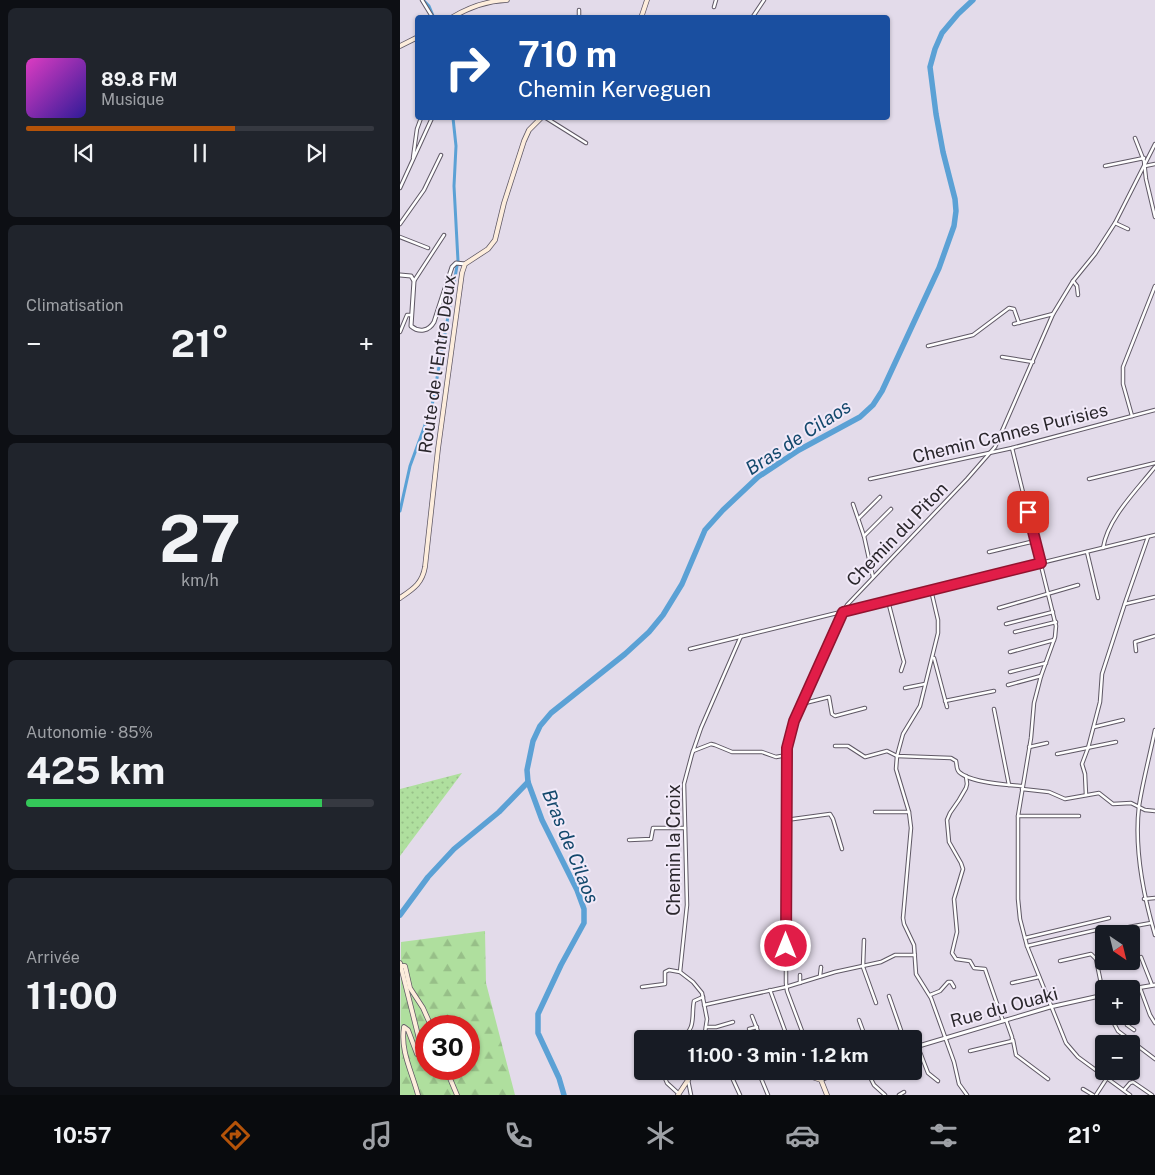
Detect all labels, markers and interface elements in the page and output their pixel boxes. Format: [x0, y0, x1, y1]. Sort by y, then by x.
text: 710 m [518, 34, 617, 75]
icon: right [435, 35, 500, 100]
text: 89.8 FM [101, 68, 177, 90]
text: Chemin Kerveguen [518, 76, 711, 102]
text: Musique [101, 90, 164, 109]
icon: previous [70, 139, 98, 167]
icon: pause [186, 139, 214, 167]
icon: next [302, 139, 330, 167]
street label: Route de l'Entre Deux [414, 273, 460, 455]
text: Climatisation [26, 296, 123, 315]
text: 21° [171, 321, 229, 366]
text: − [26, 327, 42, 360]
text: + [358, 327, 374, 360]
water label: Bras de Cilaos [741, 395, 855, 479]
street label: Chemin Cannes Purisies [910, 399, 1110, 467]
street label: Chemin du Piton [842, 478, 952, 590]
pin [1007, 491, 1049, 533]
icon: arrive [1014, 498, 1042, 526]
text: 27 [159, 500, 241, 577]
text: km/h [181, 571, 219, 590]
text: Autonomie · 85% [26, 723, 153, 742]
text: 425 km [26, 748, 165, 793]
street label: Chemin la Croix [663, 784, 684, 916]
water label: Bras de Cilaos [538, 786, 604, 906]
position arrow [759, 919, 811, 971]
north arrow [1095, 925, 1140, 970]
map controls [1095, 925, 1140, 1080]
text: Arrivée [26, 948, 80, 967]
text: 11:00 [26, 973, 118, 1018]
button: + [1095, 980, 1140, 1025]
street label: Rue du Ouaki [948, 983, 1060, 1031]
speed limit sign: 30 [415, 1015, 480, 1080]
button: − [1095, 1035, 1140, 1080]
text: 11:00 · 3 min · 1.2 km [687, 1044, 869, 1066]
icon: directions [218, 1118, 253, 1153]
icon: music [360, 1118, 395, 1153]
icon: phone [501, 1118, 536, 1153]
icon: climate [643, 1118, 678, 1153]
icon: car [785, 1118, 820, 1153]
icon: filters [926, 1118, 961, 1153]
text: 10:57 [53, 1122, 111, 1148]
text: 21° [1068, 1122, 1102, 1148]

